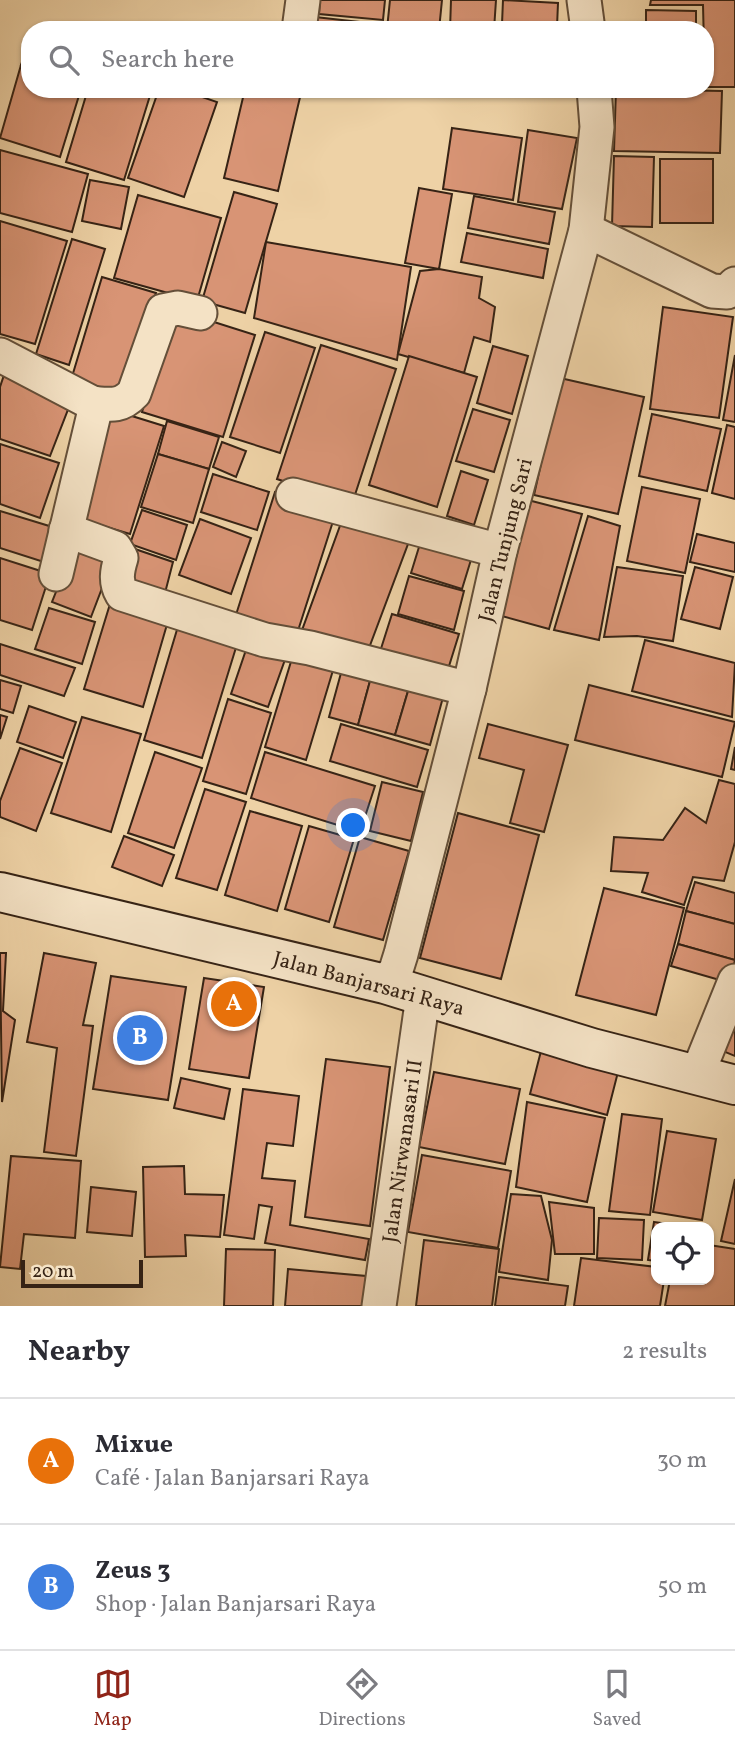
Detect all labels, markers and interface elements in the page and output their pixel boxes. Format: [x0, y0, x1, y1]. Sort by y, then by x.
search box [21, 21, 714, 98]
icon: search [45, 41, 83, 79]
text: Search here [101, 42, 234, 78]
street label: Jalan Tunjung Sari [472, 455, 541, 626]
your location [336, 808, 370, 842]
street label: Jalan Banjarsari Raya [270, 945, 467, 1024]
pin: A [211, 978, 257, 1030]
pin: B [117, 1012, 163, 1064]
street label: Jalan Nirwanasari II [376, 1058, 431, 1245]
map controls [651, 1222, 714, 1285]
button: locate [651, 1222, 714, 1285]
scale bar [21, 1257, 144, 1289]
text: 20 m [32, 1259, 74, 1285]
text: Nearby [28, 1331, 130, 1373]
text: 2 results [622, 1336, 707, 1368]
text: Mixue [95, 1427, 173, 1463]
text: A [43, 1445, 59, 1477]
text: 30 m [657, 1445, 707, 1477]
text: Café · Jalan Banjarsari Raya [95, 1463, 370, 1495]
text: Zeus 3 [95, 1553, 170, 1589]
text: B [43, 1571, 59, 1603]
text: 50 m [658, 1571, 707, 1603]
text: Shop · Jalan Banjarsari Raya [95, 1589, 376, 1621]
tab: Map [93, 1665, 132, 1733]
tab: Directions [319, 1665, 406, 1733]
tab: Saved [593, 1665, 641, 1733]

